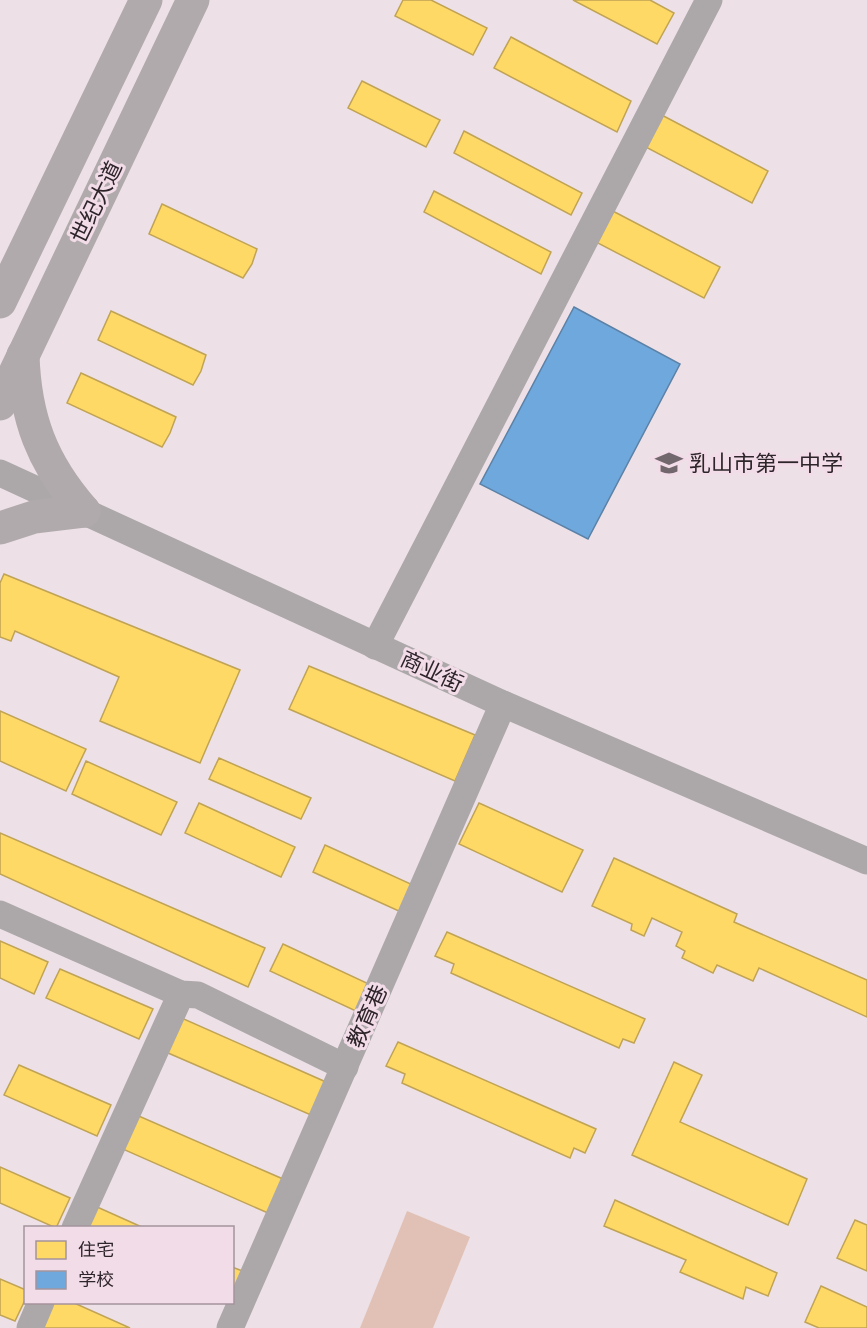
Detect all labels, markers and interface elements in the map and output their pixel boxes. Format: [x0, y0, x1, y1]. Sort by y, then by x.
street label: 世纪大道 [64, 156, 128, 248]
school or university icon: 乳山市第一中学 [654, 448, 684, 478]
place label: 乳山市第一中学 [689, 449, 843, 477]
street label: 商业街 [396, 644, 468, 698]
street label: 教育巷 [341, 980, 393, 1052]
legend [24, 1226, 234, 1304]
text: 住宅 [78, 1238, 114, 1261]
text: 学校 [78, 1268, 114, 1291]

